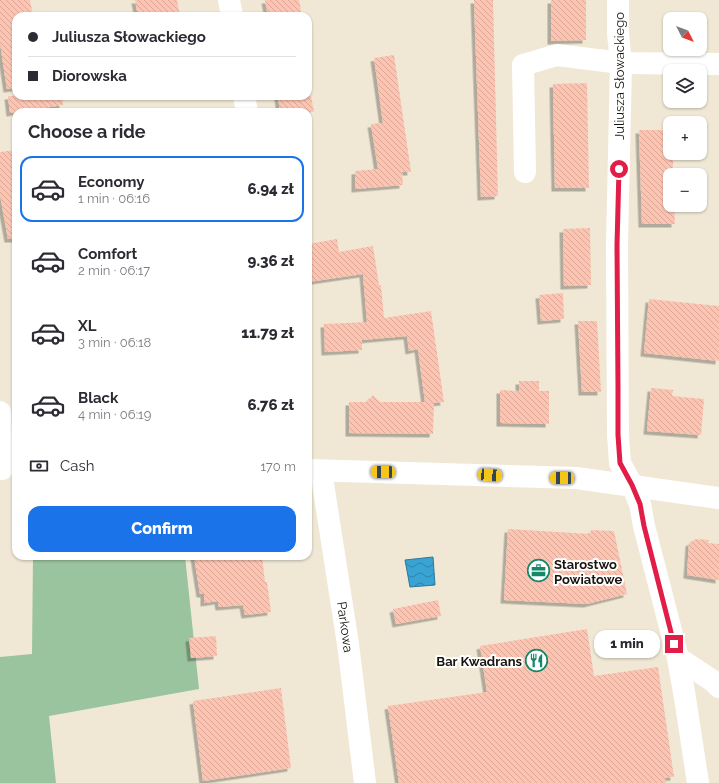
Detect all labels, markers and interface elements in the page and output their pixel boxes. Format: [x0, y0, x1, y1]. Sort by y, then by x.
street label: Juliusza Słowackiego [612, 12, 627, 140]
north arrow [663, 12, 707, 56]
map controls [663, 12, 707, 212]
text: Juliusza Słowackiego [52, 28, 206, 46]
button: layers [663, 64, 707, 108]
text: Diorowska [52, 67, 127, 85]
button: + [663, 116, 707, 160]
text: Choose a ride [28, 121, 146, 142]
route start [610, 160, 628, 178]
button: − [663, 168, 707, 212]
icon: car [30, 171, 66, 207]
text: Economy [78, 173, 145, 191]
text: 6.94 zł [247, 180, 294, 198]
text: 1 min · 06:16 [78, 191, 150, 206]
icon: car [30, 243, 66, 279]
text: Comfort [78, 245, 137, 263]
text: 9.36 zł [248, 252, 294, 270]
text: 2 min · 06:17 [78, 263, 150, 278]
icon: car [30, 315, 66, 351]
text: XL [78, 317, 96, 335]
text: 11.79 zł [241, 324, 294, 342]
text: 3 min · 06:18 [78, 335, 151, 350]
icon: car [30, 387, 66, 423]
text: Black [78, 389, 118, 407]
text: 6.76 zł [247, 396, 294, 414]
text: 4 min · 06:19 [78, 407, 151, 422]
icon: cash [28, 455, 50, 477]
text: Cash [60, 457, 94, 475]
text: 170 m [260, 459, 296, 474]
car [371, 466, 395, 478]
car [478, 468, 502, 482]
car [550, 472, 574, 484]
button: Confirm [28, 506, 296, 552]
place label: Starostwo Powiatowe [554, 557, 622, 587]
office icon: Starostwo Powiatowe [525, 558, 551, 584]
street label: Parkowa [334, 601, 356, 653]
callout: 1 min [594, 630, 660, 658]
route end [665, 635, 683, 653]
text: 1 min [610, 636, 644, 651]
restaurant icon: Bar Kwadrans [524, 648, 550, 674]
place label: Bar Kwadrans [436, 654, 523, 669]

